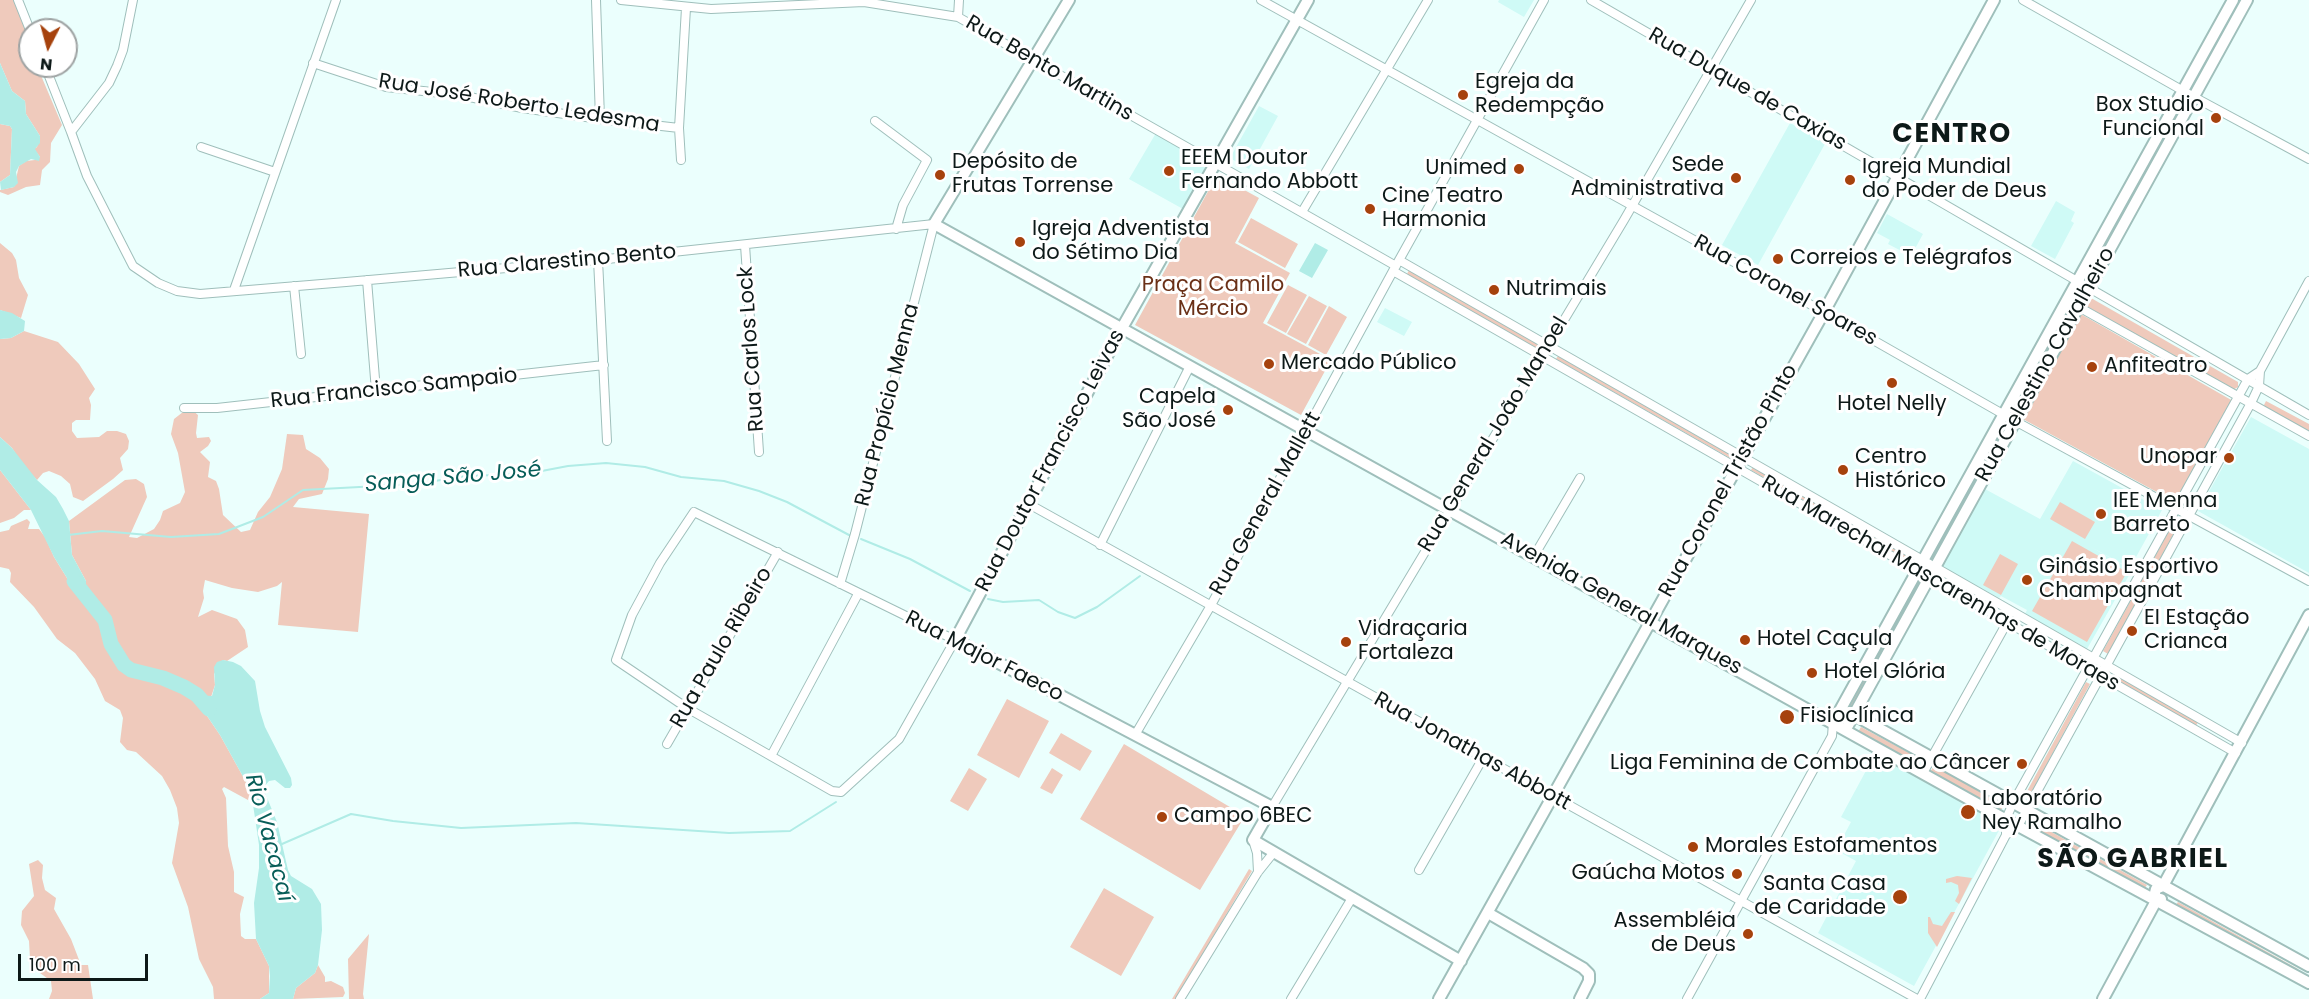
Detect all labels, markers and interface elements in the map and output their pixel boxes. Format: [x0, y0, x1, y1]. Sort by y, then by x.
street label: Rua Bento Martins [961, 11, 1137, 127]
north arrow [18, 18, 78, 78]
street label: Rua Duque de Caxias [1644, 23, 1850, 157]
text: N [39, 52, 53, 76]
street label: Rua José Roberto Ledesma [377, 69, 661, 139]
place label: Egreja da Redempção [1475, 70, 1604, 120]
marker: Egreja da Redempção [1456, 88, 1470, 102]
place label: Box Studio Funcional [2096, 93, 2204, 143]
marker: Box Studio Funcional [2209, 111, 2223, 125]
district label: CENTRO [1892, 119, 2012, 151]
place label: EEEM Doutor Fernando Abbott [1181, 146, 1358, 196]
place label: Depósito de Frutas Torrense [952, 150, 1113, 200]
place label: Sede Administrativa [1571, 153, 1724, 203]
place label: Igreja Mundial do Poder de Deus [1862, 155, 2047, 205]
place label: Unimed [1425, 156, 1507, 182]
marker: Unimed [1512, 162, 1526, 176]
marker: EEEM Doutor Fernando Abbott [1162, 164, 1176, 178]
marker: Depósito de Frutas Torrense [933, 168, 947, 182]
marker: Sede Administrativa [1729, 171, 1743, 185]
marker: Igreja Mundial do Poder de Deus [1843, 173, 1857, 187]
place label: Cine Teatro Harmonia [1382, 184, 1503, 234]
marker: Cine Teatro Harmonia [1363, 202, 1377, 216]
place label: Igreja Adventista do Sétimo Dia [1032, 217, 1209, 267]
street label: Rua Coronel Soares [1689, 230, 1881, 352]
marker: Igreja Adventista do Sétimo Dia [1013, 235, 1027, 249]
street label: Rua Clarestino Bento [457, 240, 677, 284]
street label: Rua Celestino Cavalheiro [1971, 243, 2121, 487]
place label: Correios e Telégrafos [1790, 246, 2012, 272]
marker: Correios e Telégrafos [1771, 252, 1785, 266]
street label: Rua Carlos Lock [734, 266, 770, 432]
park label: Praça Camilo Mércio [1142, 273, 1284, 323]
place label: Nutrimais [1506, 277, 1607, 303]
marker: Nutrimais [1487, 283, 1501, 297]
street label: Rua Propício Menna [851, 301, 925, 509]
street label: Rua General João Manoel [1414, 313, 1574, 557]
street label: Rua Doutor Francisco Leivas [971, 326, 1131, 596]
place label: Mercado Público [1281, 351, 1456, 377]
place label: Anfiteatro [2104, 354, 2207, 380]
marker: Mercado Público [1262, 357, 1276, 371]
street label: Rua Coronel Tristão Pinto [1654, 360, 1804, 602]
marker: Anfiteatro [2085, 360, 2099, 374]
street label: Rua Francisco Sampaio [269, 364, 519, 414]
marker: Hotel Nelly [1885, 376, 1899, 390]
place label: Capela São José [1122, 385, 1216, 435]
place label: Hotel Nelly [1837, 392, 1947, 418]
marker: Capela São José [1221, 403, 1235, 417]
street label: Rua General Mallett [1205, 408, 1327, 600]
place label: Centro Histórico [1855, 445, 1946, 495]
place label: Unopar [2140, 445, 2217, 471]
marker: Unopar [2222, 451, 2236, 465]
water label: Sanga São José [364, 457, 542, 499]
marker: Centro Histórico [1836, 463, 1850, 477]
street label: Rua Marechal Mascarenhas de Moraes [1756, 471, 2124, 697]
place label: IEE Menna Barreto [2113, 489, 2217, 539]
marker: IEE Menna Barreto [2094, 507, 2108, 521]
street label: Avenida General Marques [1496, 527, 1746, 681]
place label: Ginásio Esportivo Champagnat [2039, 555, 2219, 605]
street label: Rua Paulo Ribeiro [666, 563, 778, 733]
marker: Ginásio Esportivo Champagnat [2020, 573, 2034, 587]
street label: Rua Major Faeco [901, 606, 1067, 708]
place label: EI Estação Crianca [2144, 606, 2250, 656]
place label: Vidraçaria Fortaleza [1358, 617, 1468, 667]
marker: EI Estação Crianca [2125, 624, 2139, 638]
place label: Hotel Caçula [1757, 627, 1892, 653]
marker: Hotel Caçula [1738, 633, 1752, 647]
marker: Vidraçaria Fortaleza [1339, 635, 1353, 649]
place label: Hotel Glória [1824, 660, 1946, 686]
marker: Hotel Glória [1805, 666, 1819, 680]
street label: Rua Jonathas Abbott [1369, 687, 1575, 817]
place label: Fisioclínica [1800, 704, 1914, 730]
marker: Fisioclínica [1778, 708, 1796, 726]
place label: Liga Feminina de Combate ao Câncer [1610, 751, 2010, 777]
marker: Liga Feminina de Combate ao Câncer [2015, 757, 2029, 771]
water label: Rio Vacacaí [238, 771, 298, 905]
place label: Laboratório Ney Ramalho [1982, 787, 2122, 837]
marker: Laboratório Ney Ramalho [1959, 803, 1977, 821]
place label: Campo 6BEC [1174, 804, 1312, 830]
marker: Campo 6BEC [1155, 810, 1169, 824]
place label: Morales Estofamentos [1705, 834, 1937, 860]
marker: Morales Estofamentos [1686, 840, 1700, 854]
district label: SÃO GABRIEL [2037, 844, 2229, 876]
place label: Gaúcha Motos [1571, 861, 1725, 887]
marker: Gaúcha Motos [1730, 867, 1744, 881]
place label: Santa Casa de Caridade [1754, 872, 1886, 922]
marker: Santa Casa de Caridade [1891, 888, 1909, 906]
place label: Assembléia de Deus [1614, 909, 1736, 959]
marker: Assembléia de Deus [1741, 927, 1755, 941]
scale bar [21, 942, 152, 980]
text: 100 m [29, 952, 81, 977]

